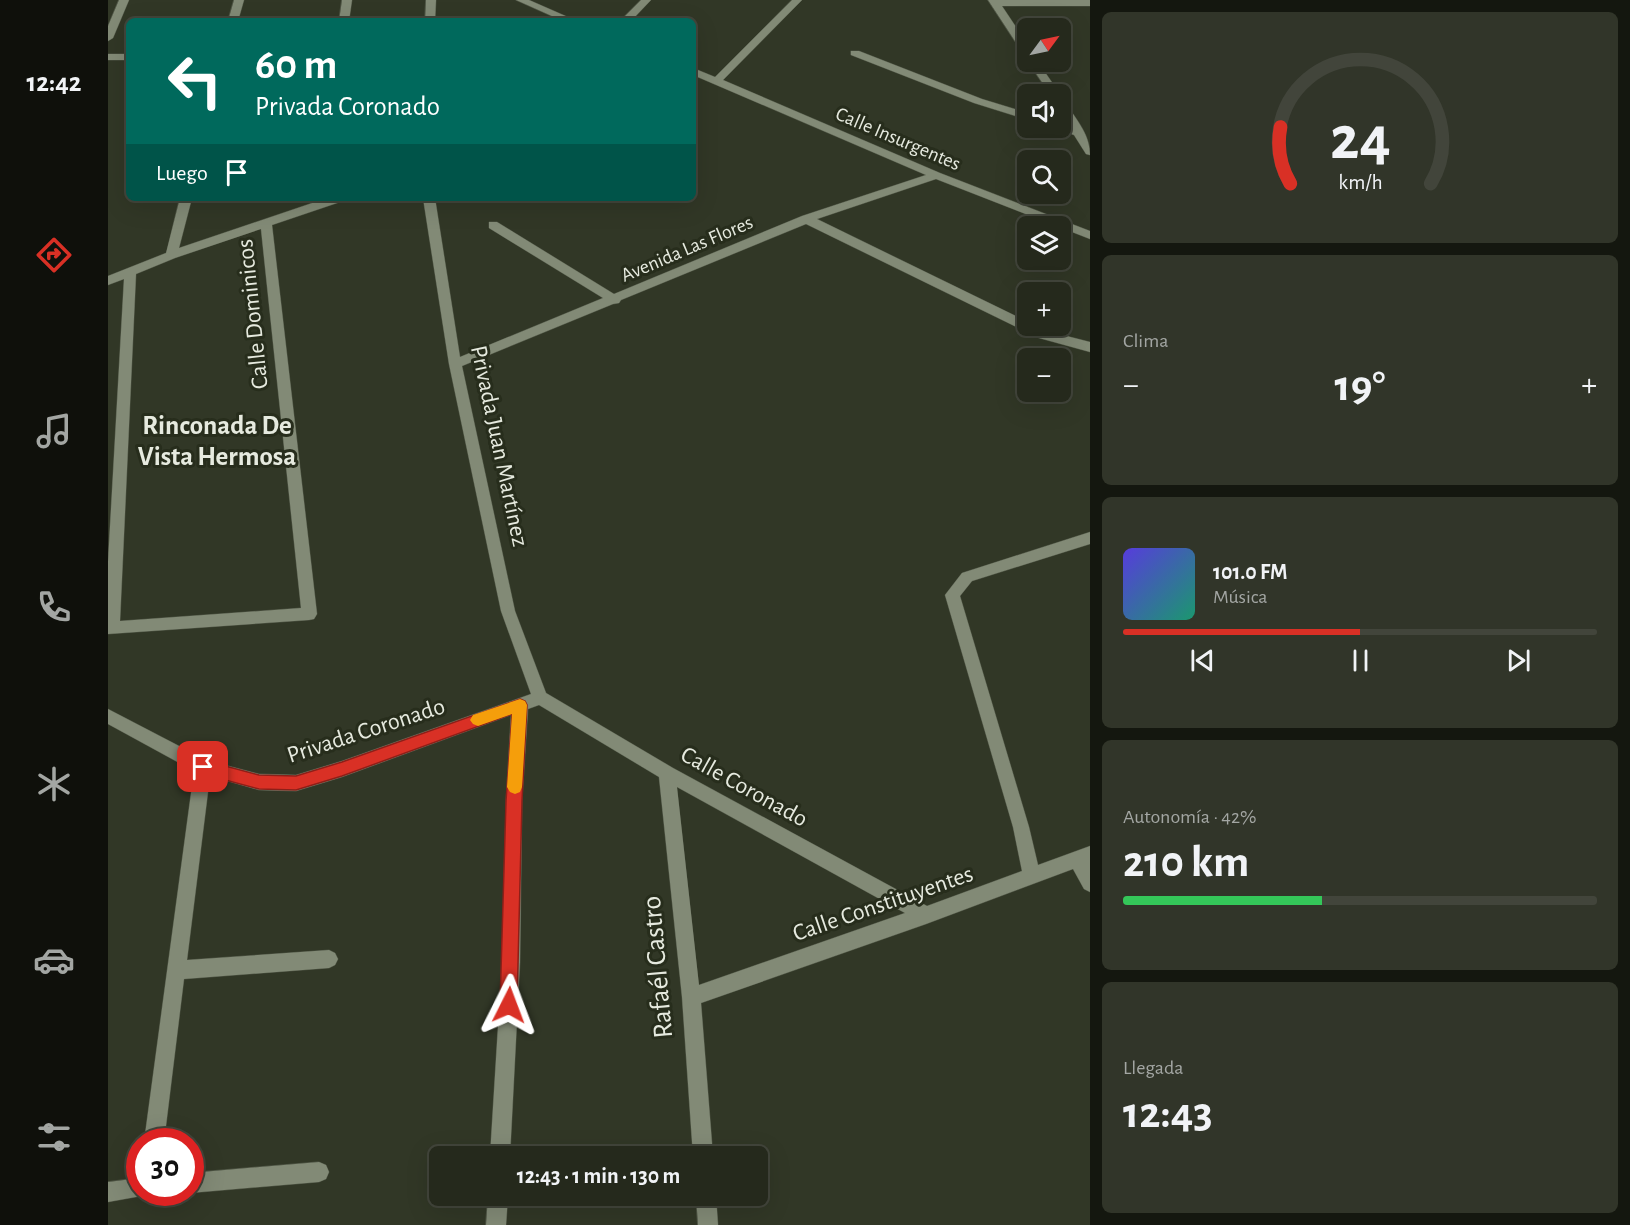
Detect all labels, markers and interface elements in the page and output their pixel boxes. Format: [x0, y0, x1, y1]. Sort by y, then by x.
north arrow [1017, 18, 1071, 72]
map controls [1017, 18, 1071, 402]
icon: left [156, 42, 234, 120]
text: 60 m [255, 44, 337, 86]
text: 12:42 [27, 69, 81, 96]
button: sound [1017, 84, 1071, 138]
text: Privada Coronado [255, 93, 440, 120]
street label: Calle Insurgentes [833, 104, 963, 174]
text: 24 [1330, 108, 1390, 170]
button: search [1017, 150, 1071, 204]
icon: arrive [220, 156, 253, 189]
text: Luego [156, 162, 208, 184]
text: km/h [1338, 173, 1382, 194]
street label: Avenida Las Flores [618, 212, 756, 286]
button: layers [1017, 216, 1071, 270]
icon: directions [33, 234, 75, 276]
street label: Calle Dominicos [233, 238, 273, 390]
button: + [1017, 282, 1071, 336]
text: Clima [1123, 331, 1168, 351]
street label: Privada Juan Martínez [466, 343, 532, 549]
button: − [1017, 348, 1071, 402]
text: 19° [1334, 364, 1386, 409]
text: − [1123, 369, 1139, 402]
text: + [1581, 369, 1597, 402]
icon: music [33, 410, 75, 452]
district label: Rinconada De Vista Hermosa [138, 412, 296, 470]
text: 101.0 FM [1213, 561, 1287, 583]
icon: phone [33, 586, 75, 628]
text: Música [1213, 587, 1268, 607]
icon: previous [1186, 644, 1219, 677]
icon: pause [1344, 644, 1377, 677]
icon: next [1502, 644, 1535, 677]
street label: Privada Coronado [284, 694, 448, 768]
pin [177, 741, 228, 792]
street label: Calle Coronado [677, 742, 811, 832]
icon: arrive [186, 750, 219, 783]
icon: climate [33, 763, 75, 805]
text: Autonomía · 42% [1123, 807, 1256, 827]
text: 210 km [1123, 840, 1249, 885]
street label: Calle Constituyentes [790, 862, 976, 946]
street label: Rafaél Castro [638, 895, 678, 1039]
icon: car [33, 939, 75, 981]
position arrow [477, 973, 541, 1037]
text: Llegada [1123, 1058, 1184, 1078]
text: 12:43 [1123, 1091, 1213, 1136]
icon: filters [33, 1116, 75, 1158]
speed limit sign: 30 [126, 1128, 204, 1206]
text: 12:43 · 1 min · 130 m [517, 1165, 680, 1187]

